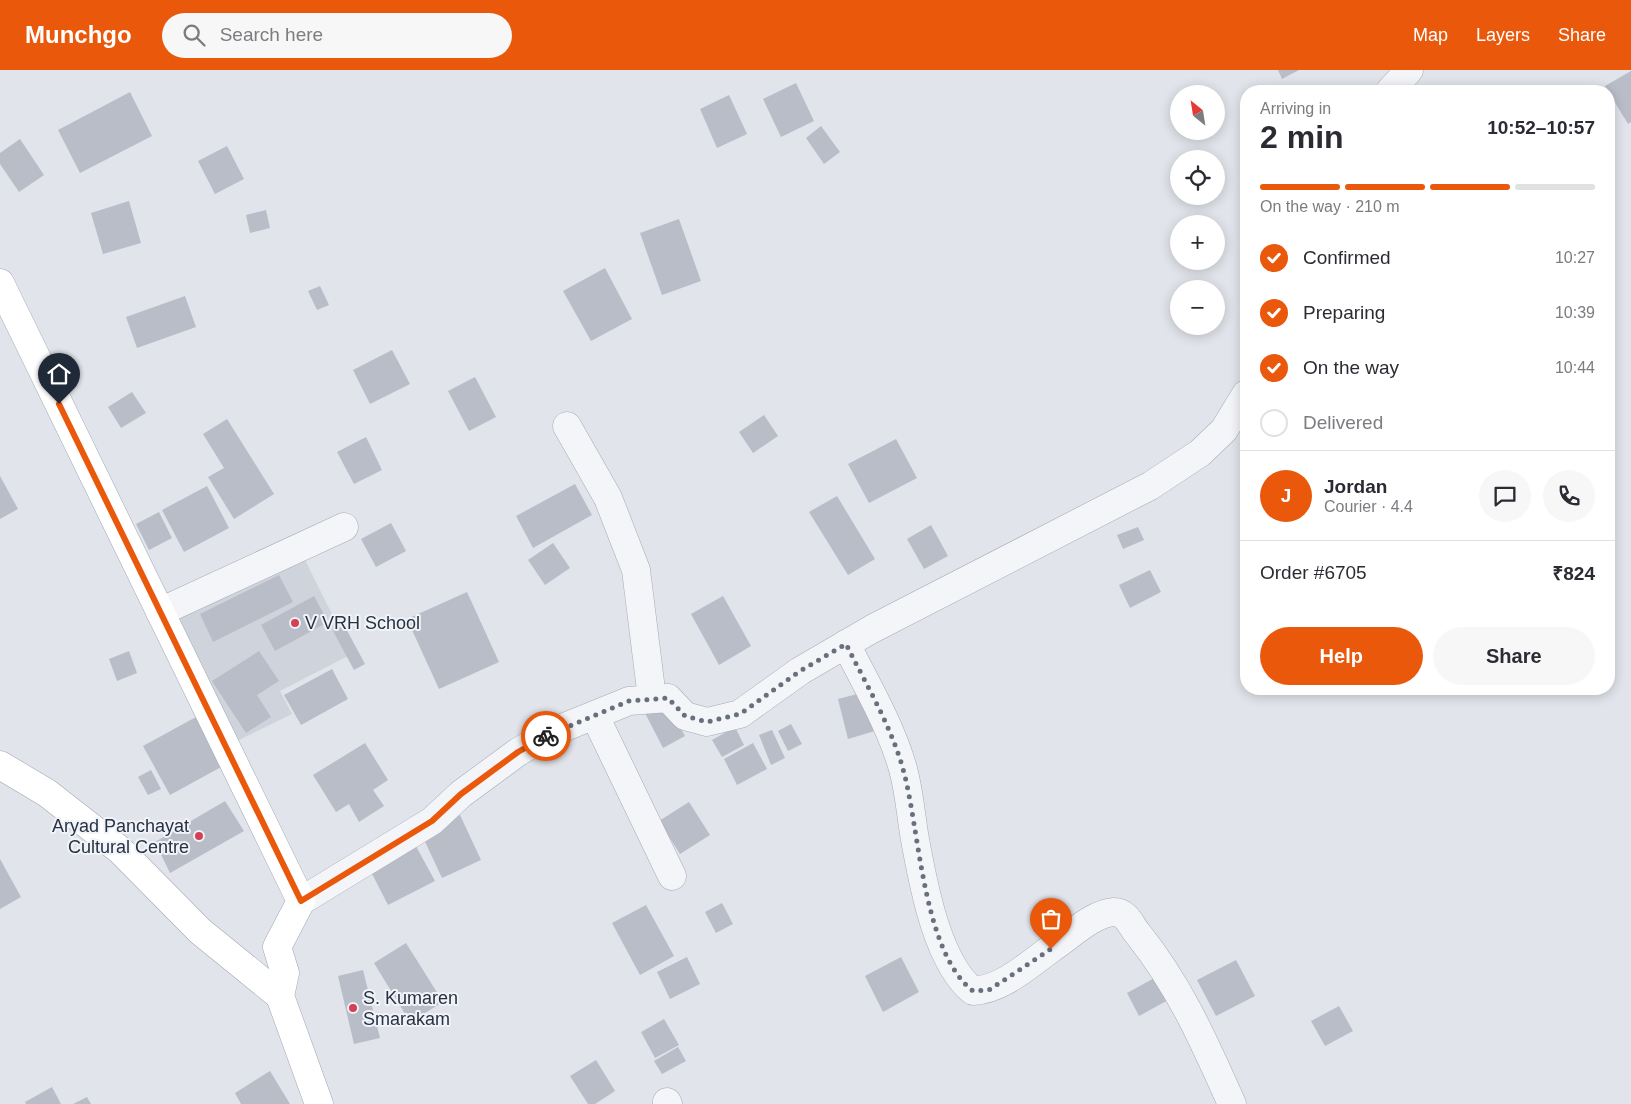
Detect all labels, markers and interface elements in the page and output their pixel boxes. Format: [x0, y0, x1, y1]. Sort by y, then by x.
search box [162, 13, 512, 58]
text: Munchgo [25, 21, 132, 48]
icon: search [180, 21, 208, 49]
text: Search here [220, 24, 323, 45]
text: Map [1413, 25, 1448, 45]
text: Layers [1476, 25, 1530, 45]
text: Share [1558, 25, 1606, 45]
north arrow [1170, 85, 1225, 140]
map controls [1170, 85, 1225, 335]
text: Arriving in [1260, 100, 1331, 117]
text: 10:52–10:57 [1487, 117, 1595, 138]
text: 2 min [1260, 119, 1344, 155]
button: locate [1170, 150, 1225, 205]
text: On the way · 210 m [1260, 198, 1400, 215]
button: + [1170, 215, 1225, 270]
icon: check [1260, 244, 1288, 272]
text: Confirmed [1303, 247, 1391, 268]
text: 10:27 [1555, 249, 1595, 266]
button: − [1170, 280, 1225, 335]
icon: check [1260, 299, 1288, 327]
text: Preparing [1303, 302, 1385, 323]
text: 10:39 [1555, 304, 1595, 321]
pin [38, 353, 80, 404]
icon: check [1260, 354, 1288, 382]
text: On the way [1303, 357, 1399, 378]
text: 10:44 [1555, 359, 1595, 376]
icon: home [45, 360, 73, 388]
text: Delivered [1303, 412, 1383, 433]
button: chat [1479, 470, 1531, 522]
button: phone [1543, 470, 1595, 522]
text: Jordan [1324, 476, 1387, 497]
text: J [1281, 485, 1291, 506]
text: Courier · 4.4 [1324, 498, 1413, 515]
text: Order #6705 [1260, 562, 1367, 583]
text: ₹824 [1552, 563, 1595, 584]
place label: V VRH School [305, 613, 420, 633]
marker: V VRH School [289, 617, 301, 629]
button: Help [1260, 627, 1423, 685]
button: Share [1433, 627, 1595, 685]
courier [521, 711, 571, 761]
icon: bike [532, 722, 560, 750]
place label: Aryad Panchayat Cultural Centre [52, 816, 189, 857]
marker: Aryad Panchayat Cultural Centre [193, 830, 205, 842]
pin [1030, 898, 1072, 949]
icon: bag [1037, 905, 1065, 933]
place label: S. Kumaren Smarakam [363, 988, 458, 1029]
marker: S. Kumaren Smarakam [347, 1002, 359, 1014]

